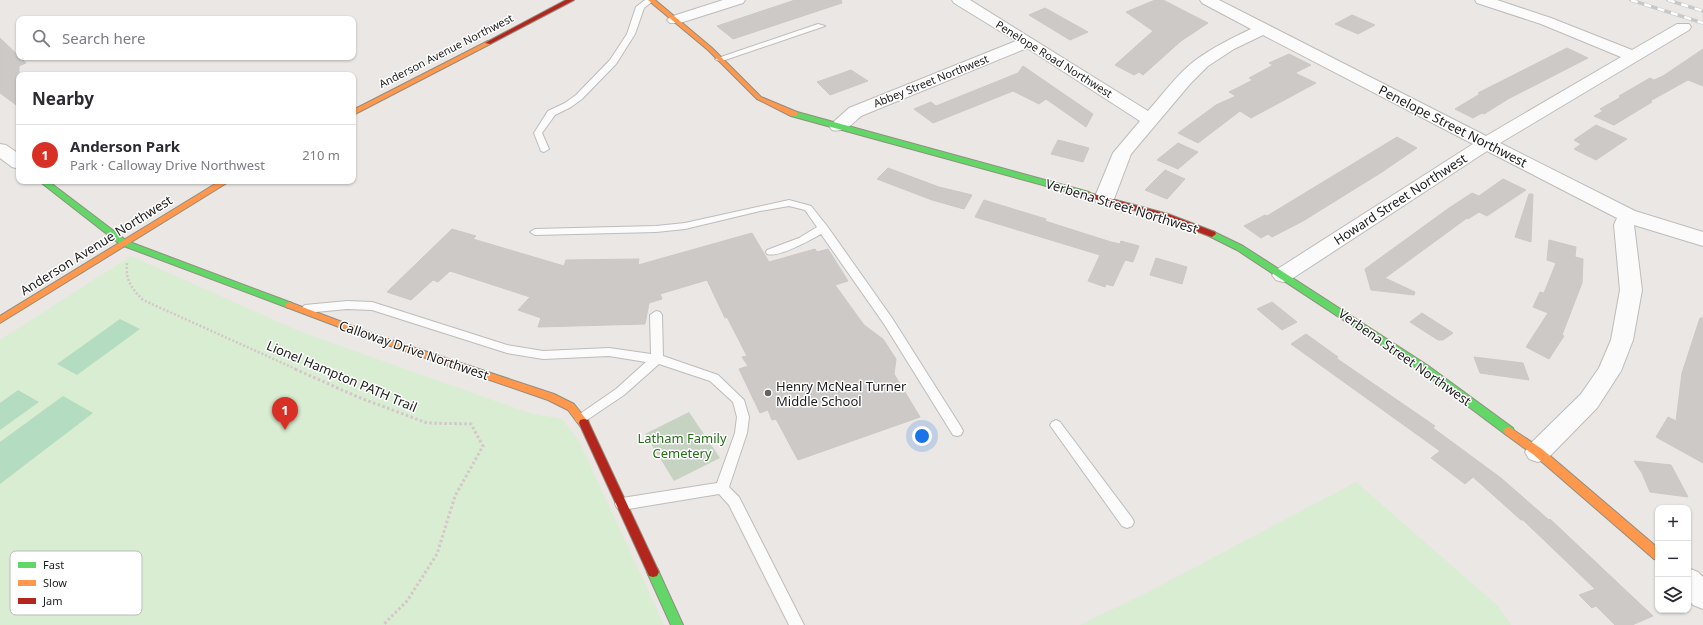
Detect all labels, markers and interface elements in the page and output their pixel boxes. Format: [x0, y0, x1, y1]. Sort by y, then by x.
street label: Anderson Avenue Northwest [376, 10, 515, 91]
search box [16, 16, 356, 60]
street label: Penelope Road Northwest [993, 16, 1115, 101]
icon: search [30, 27, 52, 49]
text: Search here [62, 28, 145, 48]
street label: Abbey Street Northwest [871, 51, 991, 111]
street label: Penelope Street Northwest [1376, 81, 1531, 171]
text: Nearby [32, 87, 94, 110]
text: Anderson Park [70, 136, 180, 156]
text: 1 [41, 146, 49, 164]
text: 210 m [302, 146, 340, 164]
street label: Howard Street Northwest [1330, 149, 1470, 249]
text: Park · Calloway Drive Northwest [70, 156, 265, 174]
street label: Verbena Street Northwest [1044, 174, 1201, 238]
street label: Anderson Avenue Northwest [17, 191, 176, 299]
street label: Verbena Street Northwest [1335, 304, 1475, 410]
street label: Calloway Drive Northwest [337, 316, 492, 384]
street label: Lionel Hampton PATH Trail [264, 336, 420, 416]
place label: Henry McNeal Turner Middle School [776, 377, 907, 410]
marker: Henry McNeal Turner Middle School [763, 388, 773, 398]
pin: 1 [272, 397, 298, 430]
your location [912, 426, 932, 446]
park label: Latham Family Cemetery [637, 429, 727, 462]
map controls [1655, 505, 1691, 613]
button: + [1655, 505, 1691, 541]
button: − [1655, 541, 1691, 577]
legend [10, 551, 142, 615]
text: Fast [43, 557, 64, 572]
text: Slow [43, 575, 67, 590]
button: layers [1655, 577, 1691, 613]
text: Jam [42, 593, 62, 608]

